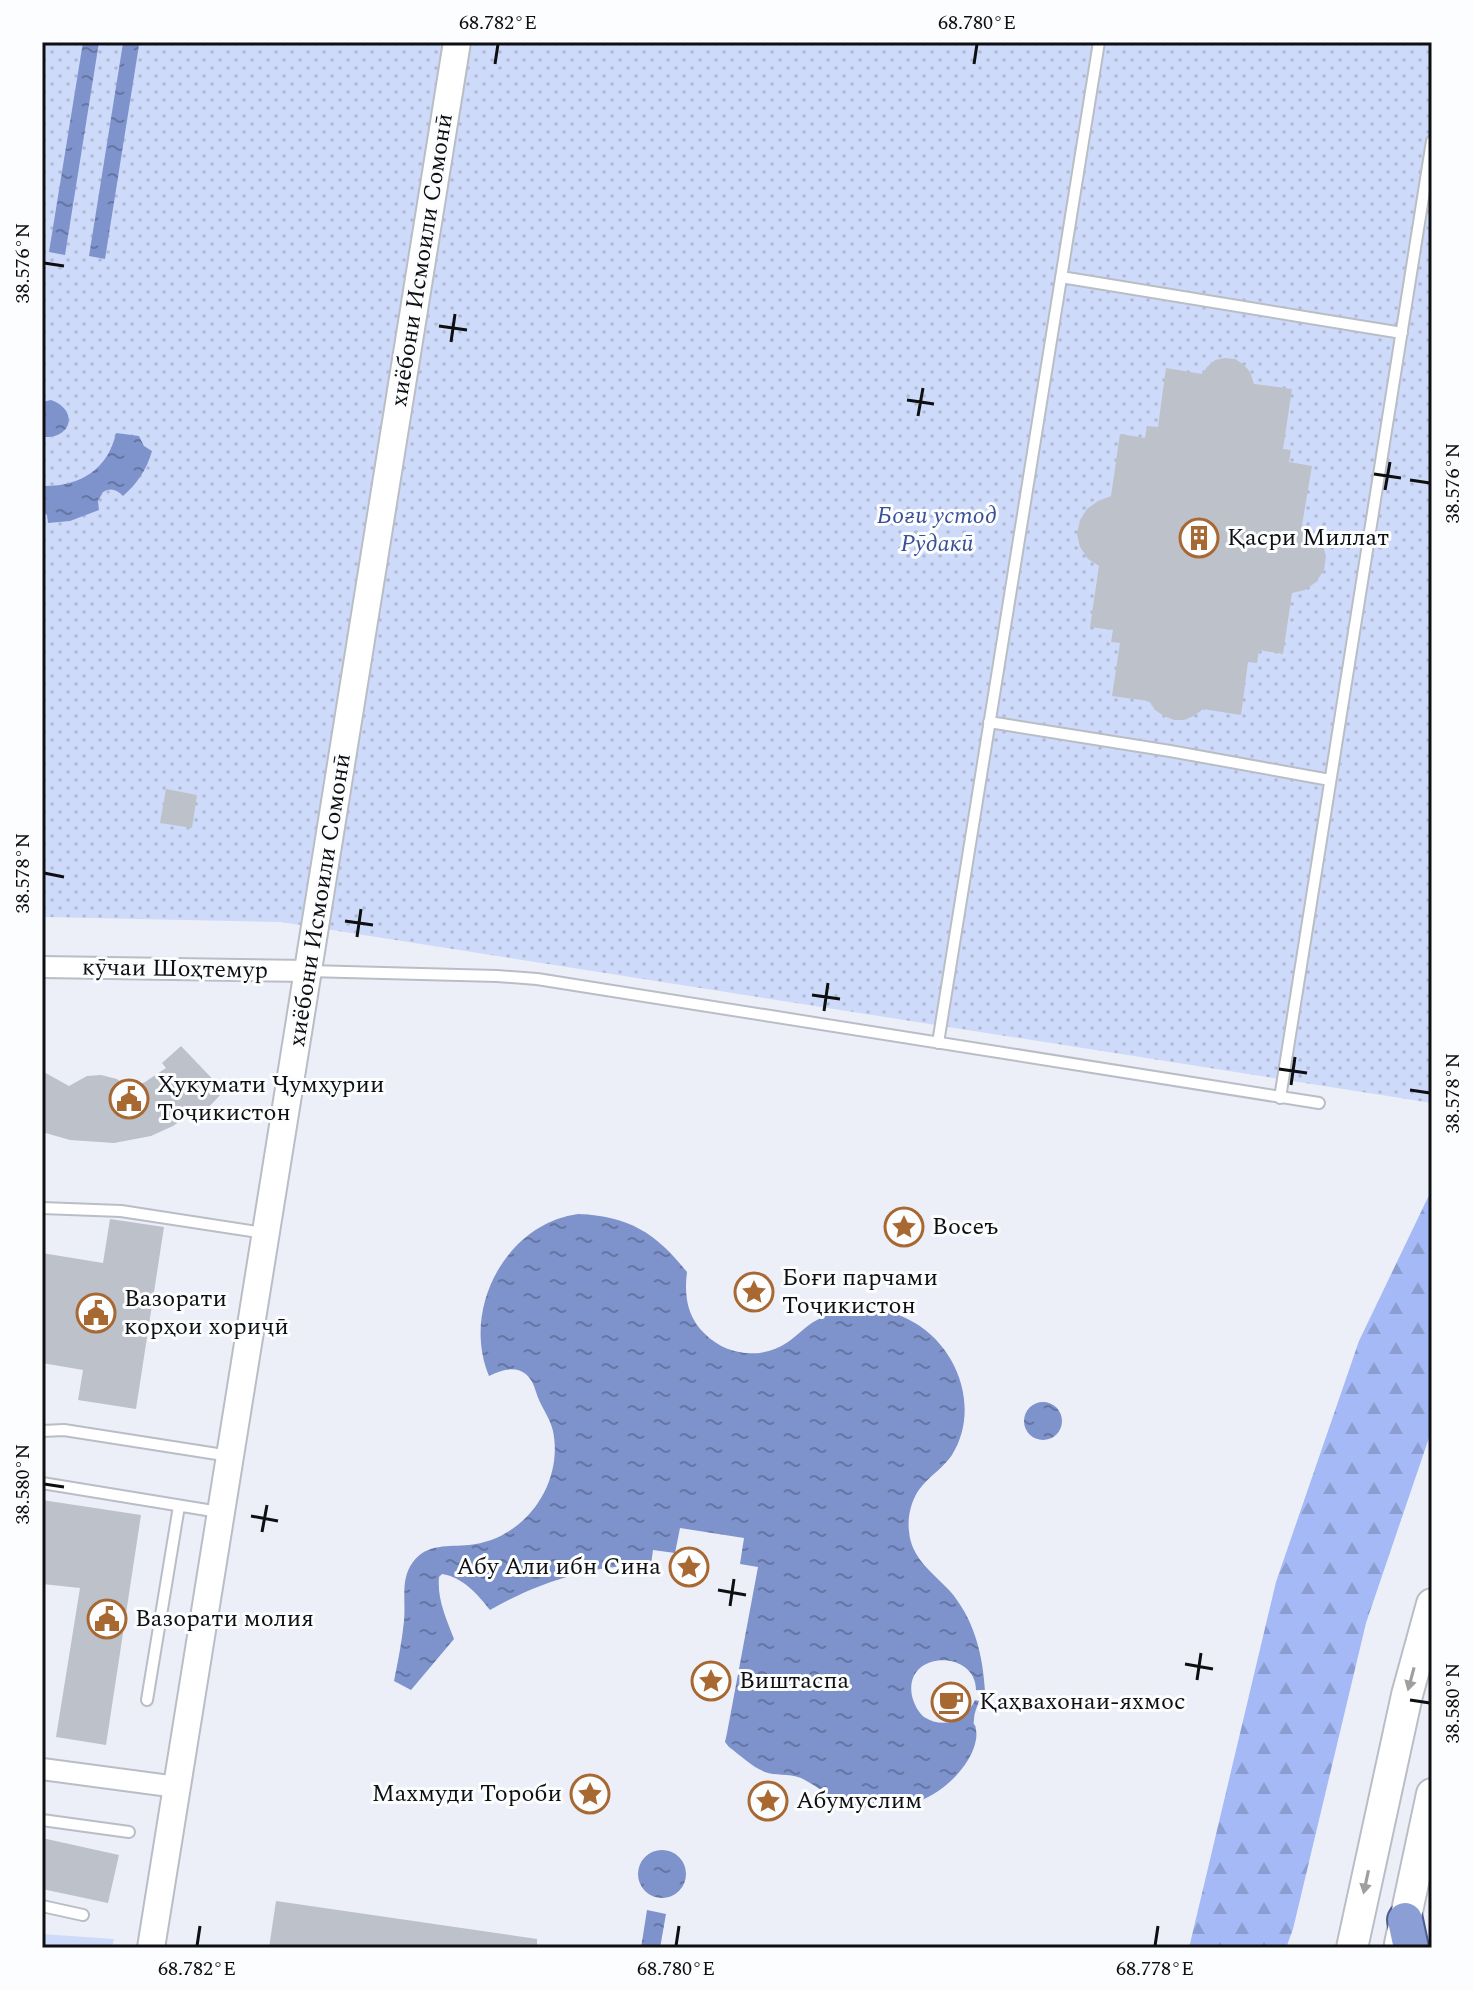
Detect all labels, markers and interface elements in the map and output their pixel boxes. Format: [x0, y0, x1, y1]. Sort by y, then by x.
text: 68.782°E [459, 8, 537, 38]
text: 68.780°E [938, 8, 1016, 38]
street label: хиёбони Исмоили Сомонӣ [381, 111, 463, 409]
text: 38.576°N [8, 223, 38, 303]
text: 38.576°N [1438, 443, 1468, 523]
park label: Боғи устод Рӯдакӣ [877, 498, 997, 562]
building icon: Қасри Миллат [1178, 517, 1220, 559]
place label: Қасри Миллат [1227, 520, 1389, 556]
street label: хиёбони Исмоили Сомонӣ [279, 751, 361, 1049]
text: 38.578°N [8, 833, 38, 913]
street label: кӯчаи Шоҳтемур [82, 949, 268, 989]
text: 38.578°N [1438, 1053, 1468, 1133]
place label: Ҳукумати Ҷумҳурии Тоҷикистон [157, 1067, 384, 1131]
public building icon: Ҳукумати Ҷумҳурии Тоҷикистон [108, 1078, 150, 1120]
place icon: Восеъ [883, 1206, 925, 1248]
place label: Восеъ [932, 1209, 998, 1245]
place label: Боғи парчами Тоҷикистон [782, 1260, 938, 1324]
place icon: Боғи парчами Тоҷикистон [733, 1271, 775, 1313]
place label: Вазорати корҳои хориҷӣ [124, 1281, 289, 1345]
public building icon: Вазорати корҳои хориҷӣ [75, 1292, 117, 1334]
text: 38.580°N [8, 1444, 38, 1524]
place icon: Абу Али ибн Сина [668, 1546, 710, 1588]
place label: Абу Али ибн Сина [456, 1549, 661, 1585]
public building icon: Вазорати молия [86, 1598, 128, 1640]
place label: Вазорати молия [135, 1601, 314, 1637]
place icon: Виштаспа [690, 1660, 732, 1702]
place label: Виштаспа [739, 1663, 849, 1699]
text: 38.580°N [1438, 1663, 1468, 1743]
one-way arrow [1405, 1667, 1417, 1692]
cafe icon: Қаҳвахонаи-яхмос [930, 1681, 972, 1723]
place label: Қаҳвахонаи-яхмос [979, 1684, 1186, 1720]
place icon: Махмуди Тороби [569, 1773, 611, 1815]
place label: Махмуди Тороби [372, 1776, 562, 1812]
place icon: Абумуслим [747, 1780, 789, 1822]
place label: Абумуслим [796, 1783, 922, 1819]
one-way arrow [1359, 1869, 1372, 1894]
text: 68.782°E [158, 1954, 236, 1984]
text: 68.780°E [637, 1954, 715, 1984]
text: 68.778°E [1116, 1954, 1194, 1984]

